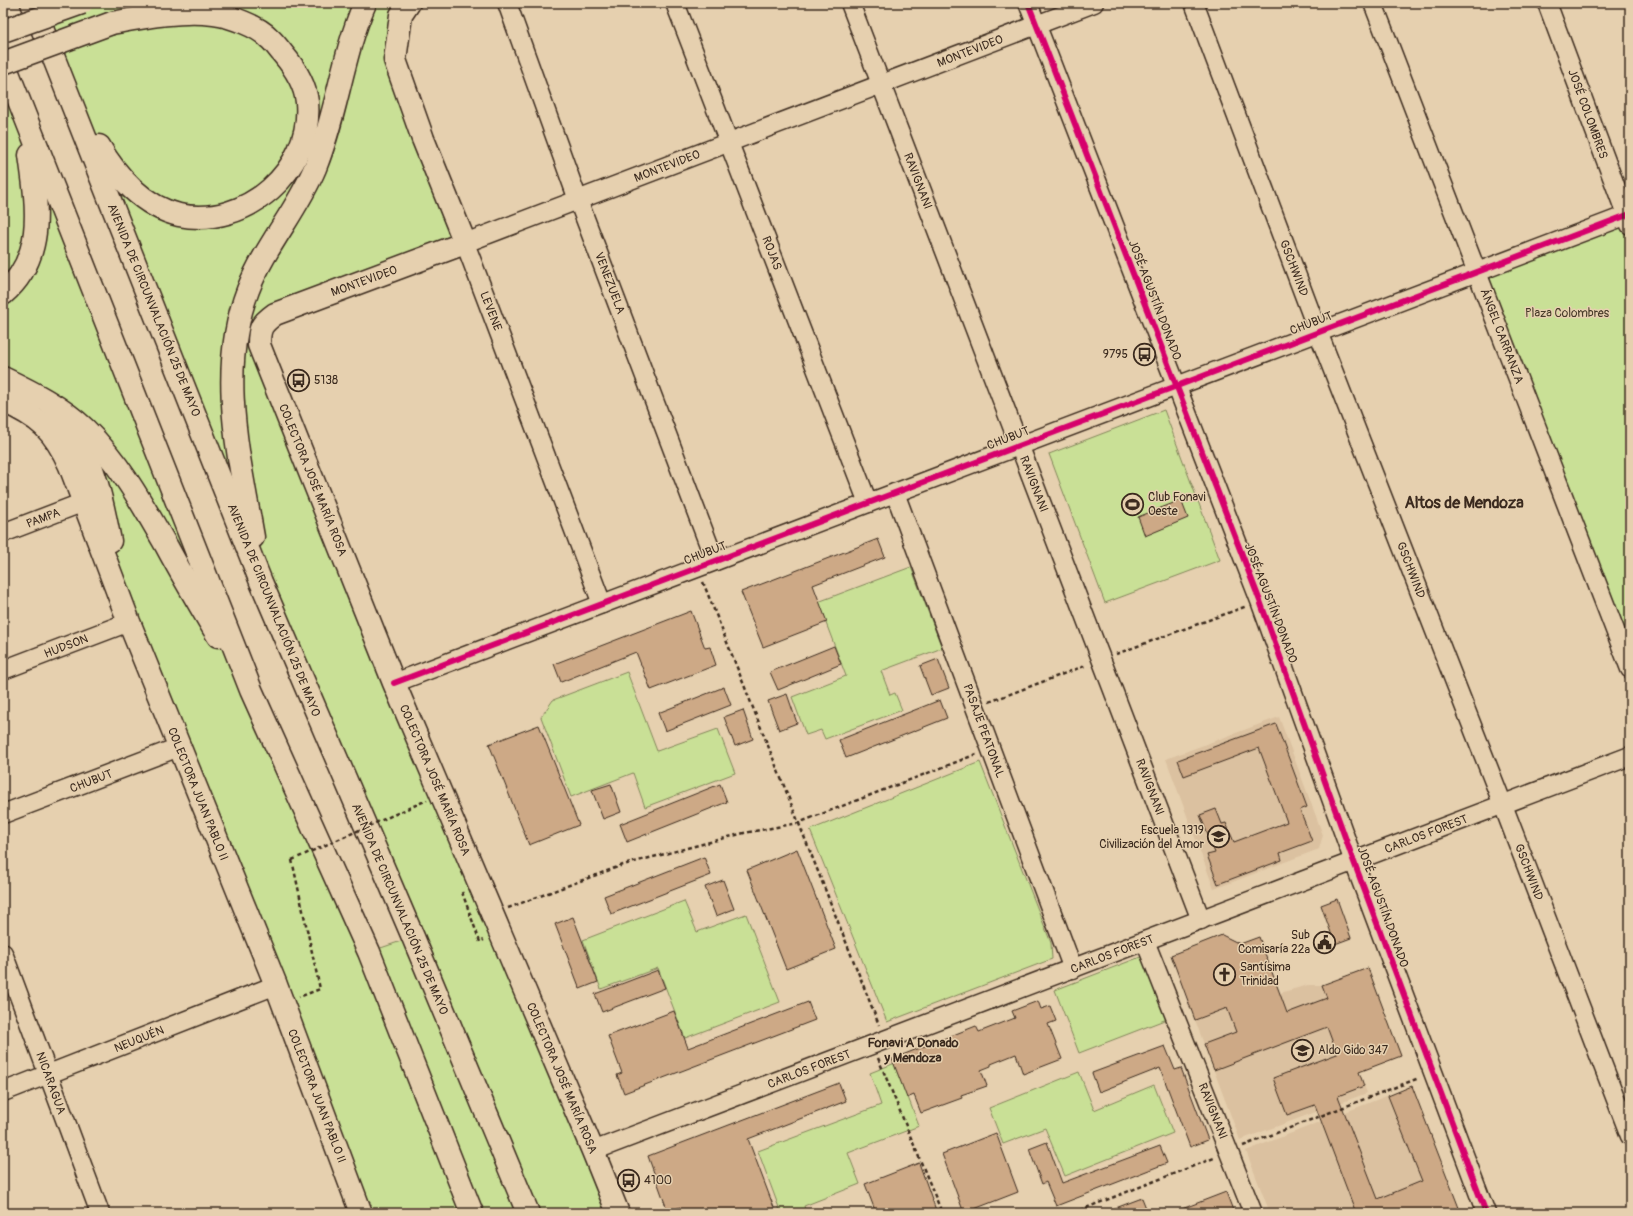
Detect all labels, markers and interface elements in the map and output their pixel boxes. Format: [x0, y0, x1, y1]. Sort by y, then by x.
street label: MONTEVIDEO [935, 32, 1006, 71]
street label: JOSÉ COLOMBRES [1564, 67, 1612, 161]
street label: MONTEVIDEO [632, 147, 703, 186]
street label: RAVIGNANI [900, 151, 935, 211]
street label: AVENIDA DE CIRCUNVALACIÓN 25 DE MAYO [104, 201, 204, 419]
street label: ROJAS [758, 234, 785, 272]
street label: JOSÉ AGUSTÍN DONADO [1125, 238, 1185, 363]
street label: GSCHWIND [1276, 238, 1311, 299]
street label: VENEZUELA [591, 250, 628, 316]
street label: MONTEVIDEO [329, 262, 400, 300]
street label: ÁNGEL CARRANZA [1476, 286, 1528, 386]
street label: LEVENE [476, 289, 505, 333]
park label: Plaza Colombres [1525, 306, 1610, 321]
street label: CHUBUT [1288, 308, 1335, 338]
bus stop icon: 9795 [1131, 341, 1157, 367]
place label: 9795 [1103, 347, 1128, 362]
bus stop icon: 5138 [285, 367, 311, 393]
place label: 5138 [314, 373, 338, 388]
street label: COLECTORA JOSÉ MARÍA ROSA [275, 402, 351, 559]
street label: CHUBUT [985, 423, 1032, 453]
street label: RAVIGNANI [1016, 454, 1051, 514]
place label: Club Fonavi Oeste [1148, 490, 1206, 519]
sports icon: Club Fonavi Oeste [1120, 491, 1146, 517]
district label: Altos de Mendoza [1404, 493, 1524, 513]
street label: AVENIDA DE CIRCUNVALACIÓN 25 DE MAYO [224, 501, 324, 719]
street label: PAMPA [24, 505, 62, 532]
street label: CHUBUT [682, 538, 729, 568]
street label: GSCHWIND [1393, 540, 1428, 601]
street label: JOSÉ AGUSTÍN DONADO [1241, 541, 1301, 666]
street label: HUDSON [42, 631, 90, 662]
street label: PASAJE PEATONAL [960, 682, 1008, 781]
street label: COLECTORA JOSÉ MARÍA ROSA [396, 702, 474, 858]
street label: COLECTORA JUAN PABLO II [164, 726, 231, 863]
street label: RAVIGNANI [1132, 757, 1167, 817]
street label: CHUBUT [68, 766, 115, 796]
street label: AVENIDA DE CIRCUNVALACIÓN 25 DE MAYO [348, 801, 452, 1018]
street label: CARLOS FOREST [1382, 812, 1470, 857]
place label: Escuela 1319 Civilización del Amor [1099, 823, 1205, 852]
school or university icon: Escuela 1319 Civilización del Amor [1206, 824, 1232, 850]
street label: GSCHWIND [1511, 842, 1546, 903]
street label: JOSÉ AGUSTÍN DONADO [1354, 844, 1412, 970]
place label: Sub Comisaría 22ª [1238, 928, 1310, 957]
public building icon: Sub Comisaría 22ª [1312, 929, 1338, 955]
street label: CARLOS FOREST [1068, 932, 1156, 977]
place label: Santísima Trinidad [1240, 960, 1291, 989]
church icon: Santísima Trinidad [1212, 961, 1238, 987]
street label: COLECTORA JOSÉ MARÍA ROSA [523, 1000, 601, 1156]
street label: NEUQUÉN [112, 1022, 166, 1056]
street label: COLECTORA JUAN PABLO II [284, 1027, 349, 1165]
district label: Fonavi A Donado y Mendoza [867, 1035, 959, 1066]
school or university icon: Aldo Gido 347 [1290, 1037, 1316, 1063]
place label: Aldo Gido 347 [1318, 1043, 1389, 1058]
street label: CARLOS FOREST [765, 1047, 853, 1092]
street label: NICARAGUA [32, 1050, 69, 1117]
street label: RAVIGNANI [1195, 1081, 1231, 1141]
bus stop icon: 4100 [616, 1167, 642, 1193]
place label: 4100 [644, 1173, 672, 1188]

